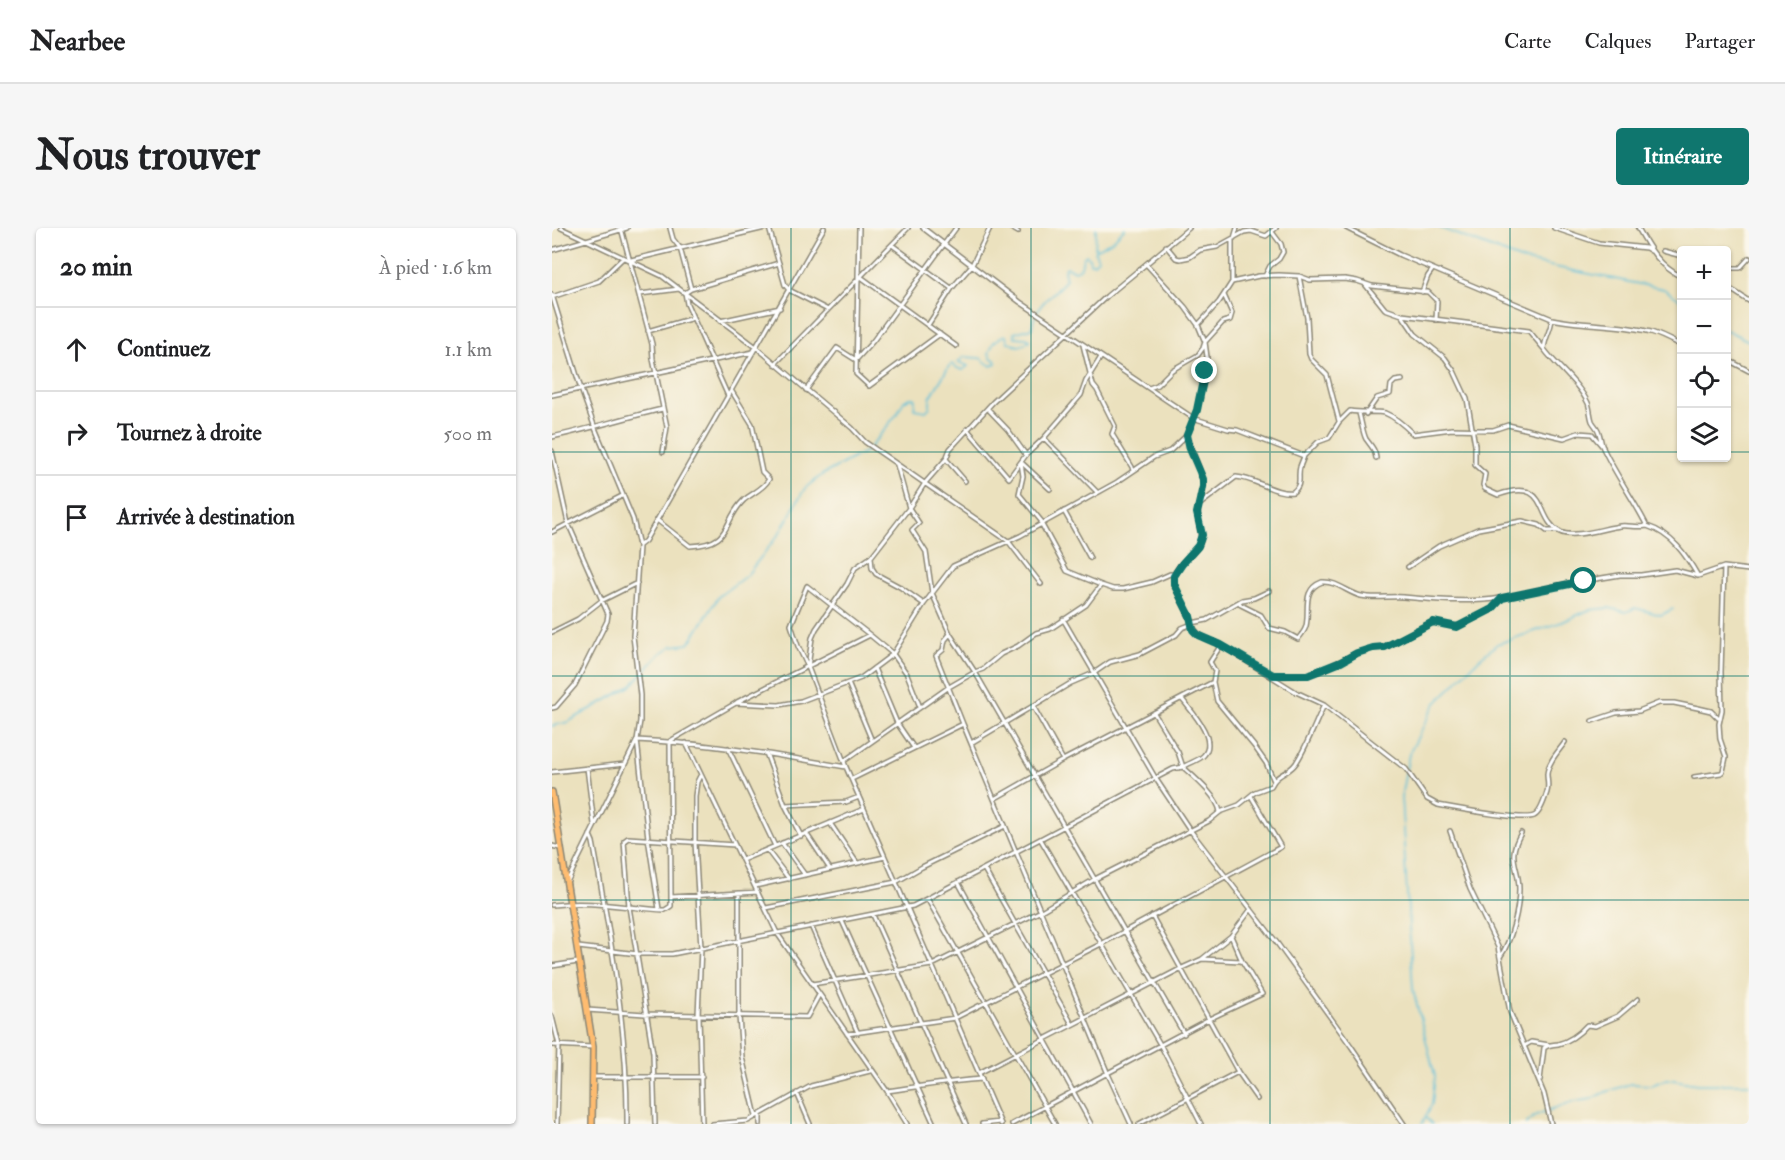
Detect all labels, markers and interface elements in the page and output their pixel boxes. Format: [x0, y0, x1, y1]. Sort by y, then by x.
text: Nearbee [30, 24, 125, 59]
text: Carte [1504, 28, 1551, 55]
text: Calques [1584, 28, 1651, 55]
text: Partager [1684, 28, 1755, 55]
button: Itinéraire [1616, 128, 1749, 185]
text: Nous trouver [36, 130, 260, 182]
map controls [1677, 246, 1731, 462]
button: + [1677, 246, 1731, 300]
text: 20 min [60, 251, 132, 283]
text: À pied · 1.6 km [379, 255, 492, 280]
button: − [1677, 300, 1731, 354]
icon: ahead [60, 333, 93, 366]
text: Continuez [117, 335, 210, 363]
text: 1.1 km [445, 337, 492, 362]
button: locate [1677, 354, 1731, 408]
route end [1191, 357, 1217, 383]
button: layers [1677, 408, 1731, 462]
icon: right [60, 417, 93, 450]
text: Tournez à droite [117, 419, 262, 447]
text: 500 m [443, 421, 492, 446]
icon: arrive [60, 501, 93, 534]
text: Arrivée à destination [117, 503, 295, 531]
route start [1570, 567, 1596, 593]

